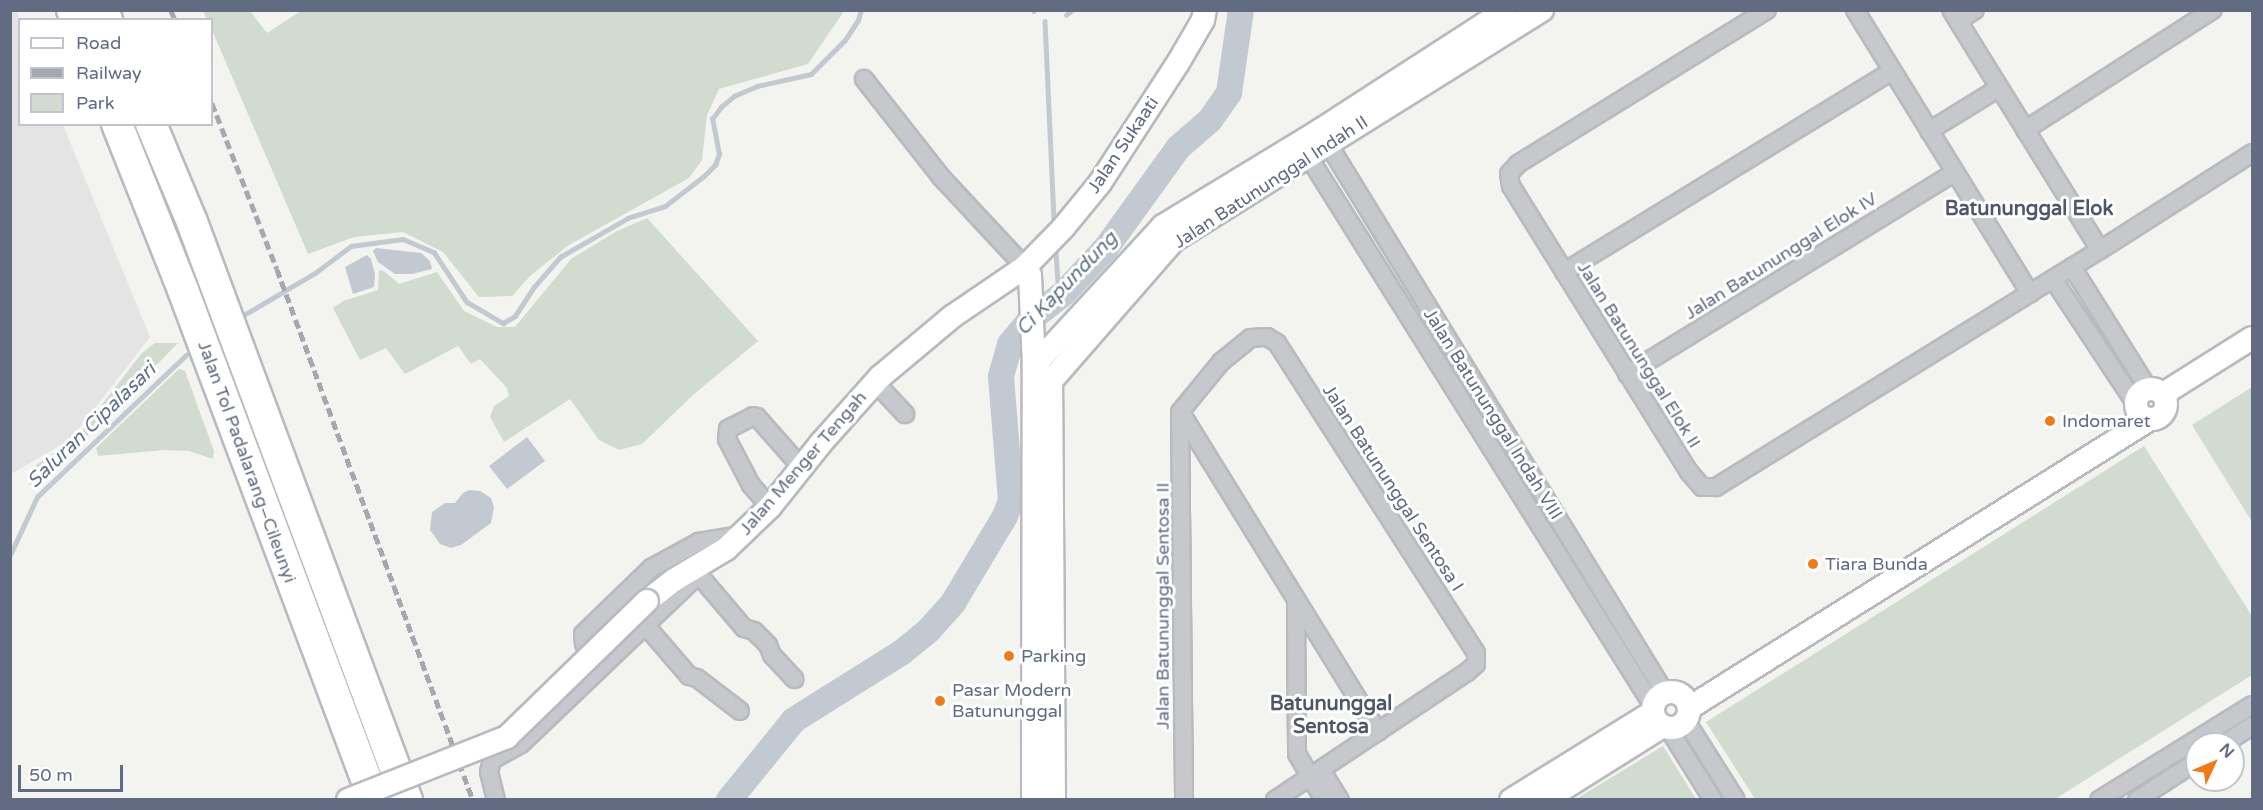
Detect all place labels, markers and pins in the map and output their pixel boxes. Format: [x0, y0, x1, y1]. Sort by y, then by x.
place label: Indomaret [2062, 410, 2151, 432]
marker: Indomaret [2043, 414, 2057, 428]
place label: Tiara Bunda [1825, 553, 1928, 575]
marker: Tiara Bunda [1806, 557, 1820, 571]
place label: Parking [1021, 645, 1086, 667]
marker: Parking [1002, 649, 1016, 663]
place label: Pasar Modern Batununggal [952, 680, 1072, 722]
marker: Pasar Modern Batununggal [933, 694, 947, 708]

